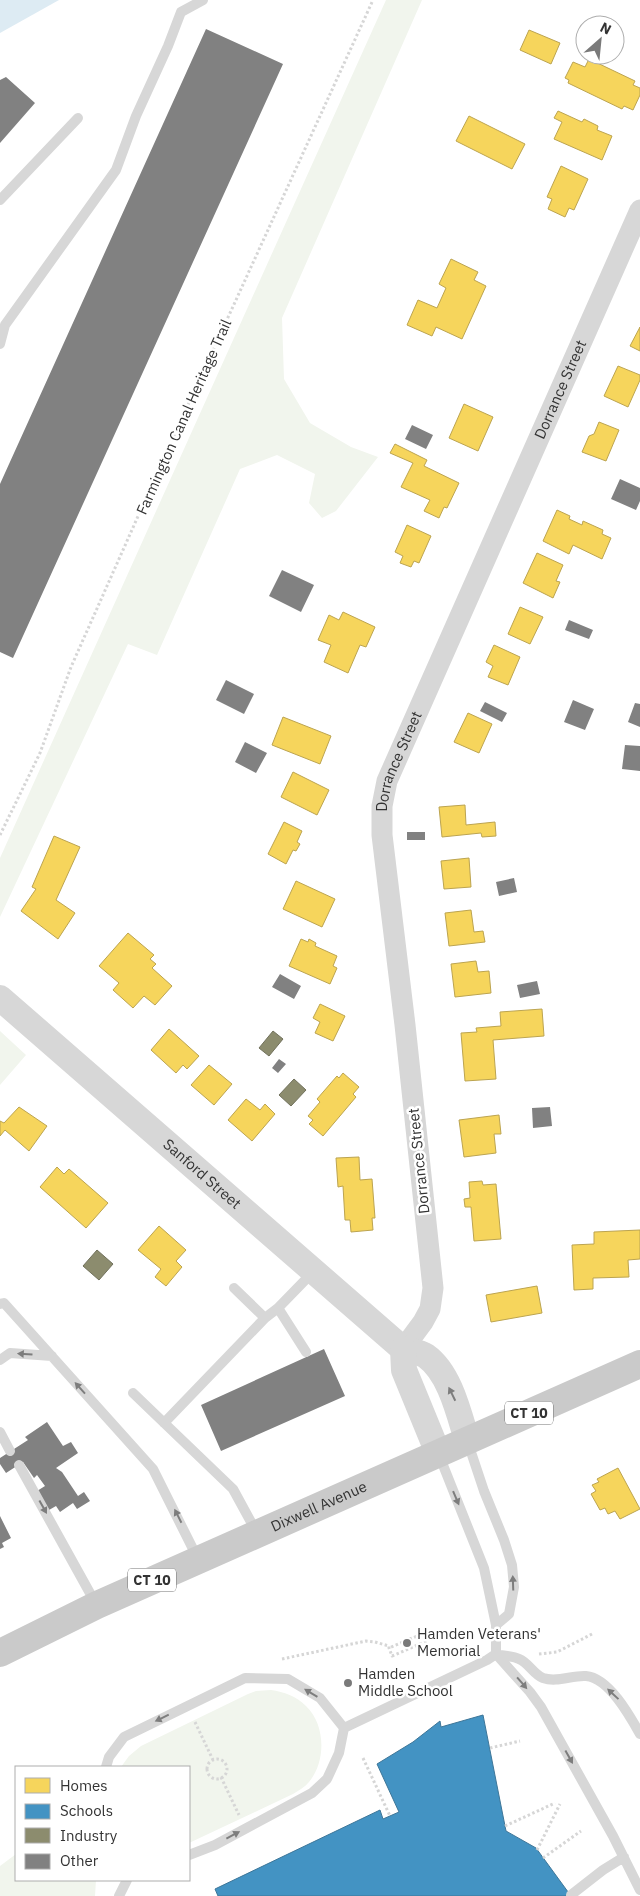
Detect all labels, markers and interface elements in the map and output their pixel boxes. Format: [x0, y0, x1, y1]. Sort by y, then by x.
north arrow [575, 15, 625, 65]
text: N [597, 18, 615, 39]
street label: Farmington Canal Heritage Trail [132, 316, 235, 517]
street label: Dorrance Street [530, 337, 590, 442]
street label: Dorrance Street [372, 708, 426, 812]
street label: Dorrance Street [403, 1107, 434, 1215]
street label: Sanford Street [159, 1135, 245, 1213]
one-way arrow [17, 1350, 33, 1358]
one-way arrow [74, 1382, 86, 1394]
one-way arrow [447, 1387, 455, 1401]
road number: CT 10 [505, 1402, 553, 1425]
street label: Dixwell Avenue [268, 1476, 370, 1536]
one-way arrow [453, 1491, 461, 1505]
one-way arrow [38, 1501, 47, 1514]
one-way arrow [174, 1509, 182, 1523]
road number: CT 10 [128, 1568, 176, 1592]
one-way arrow [508, 1574, 516, 1590]
place label: Hamden Veterans' Memorial [417, 1624, 541, 1660]
marker: Hamden Veterans' Memorial [401, 1637, 413, 1649]
place label: Hamden Middle School [358, 1664, 453, 1700]
one-way arrow [517, 1676, 528, 1689]
marker: Hamden Middle School [342, 1677, 354, 1689]
one-way arrow [305, 1688, 318, 1697]
one-way arrow [607, 1688, 619, 1700]
one-way arrow [155, 1714, 169, 1722]
one-way arrow [564, 1751, 573, 1764]
legend [15, 1766, 190, 1881]
text: Homes [60, 1776, 108, 1795]
text: Schools [60, 1801, 113, 1820]
text: Industry [60, 1826, 118, 1845]
one-way arrow [226, 1831, 240, 1839]
text: Other [60, 1851, 99, 1870]

